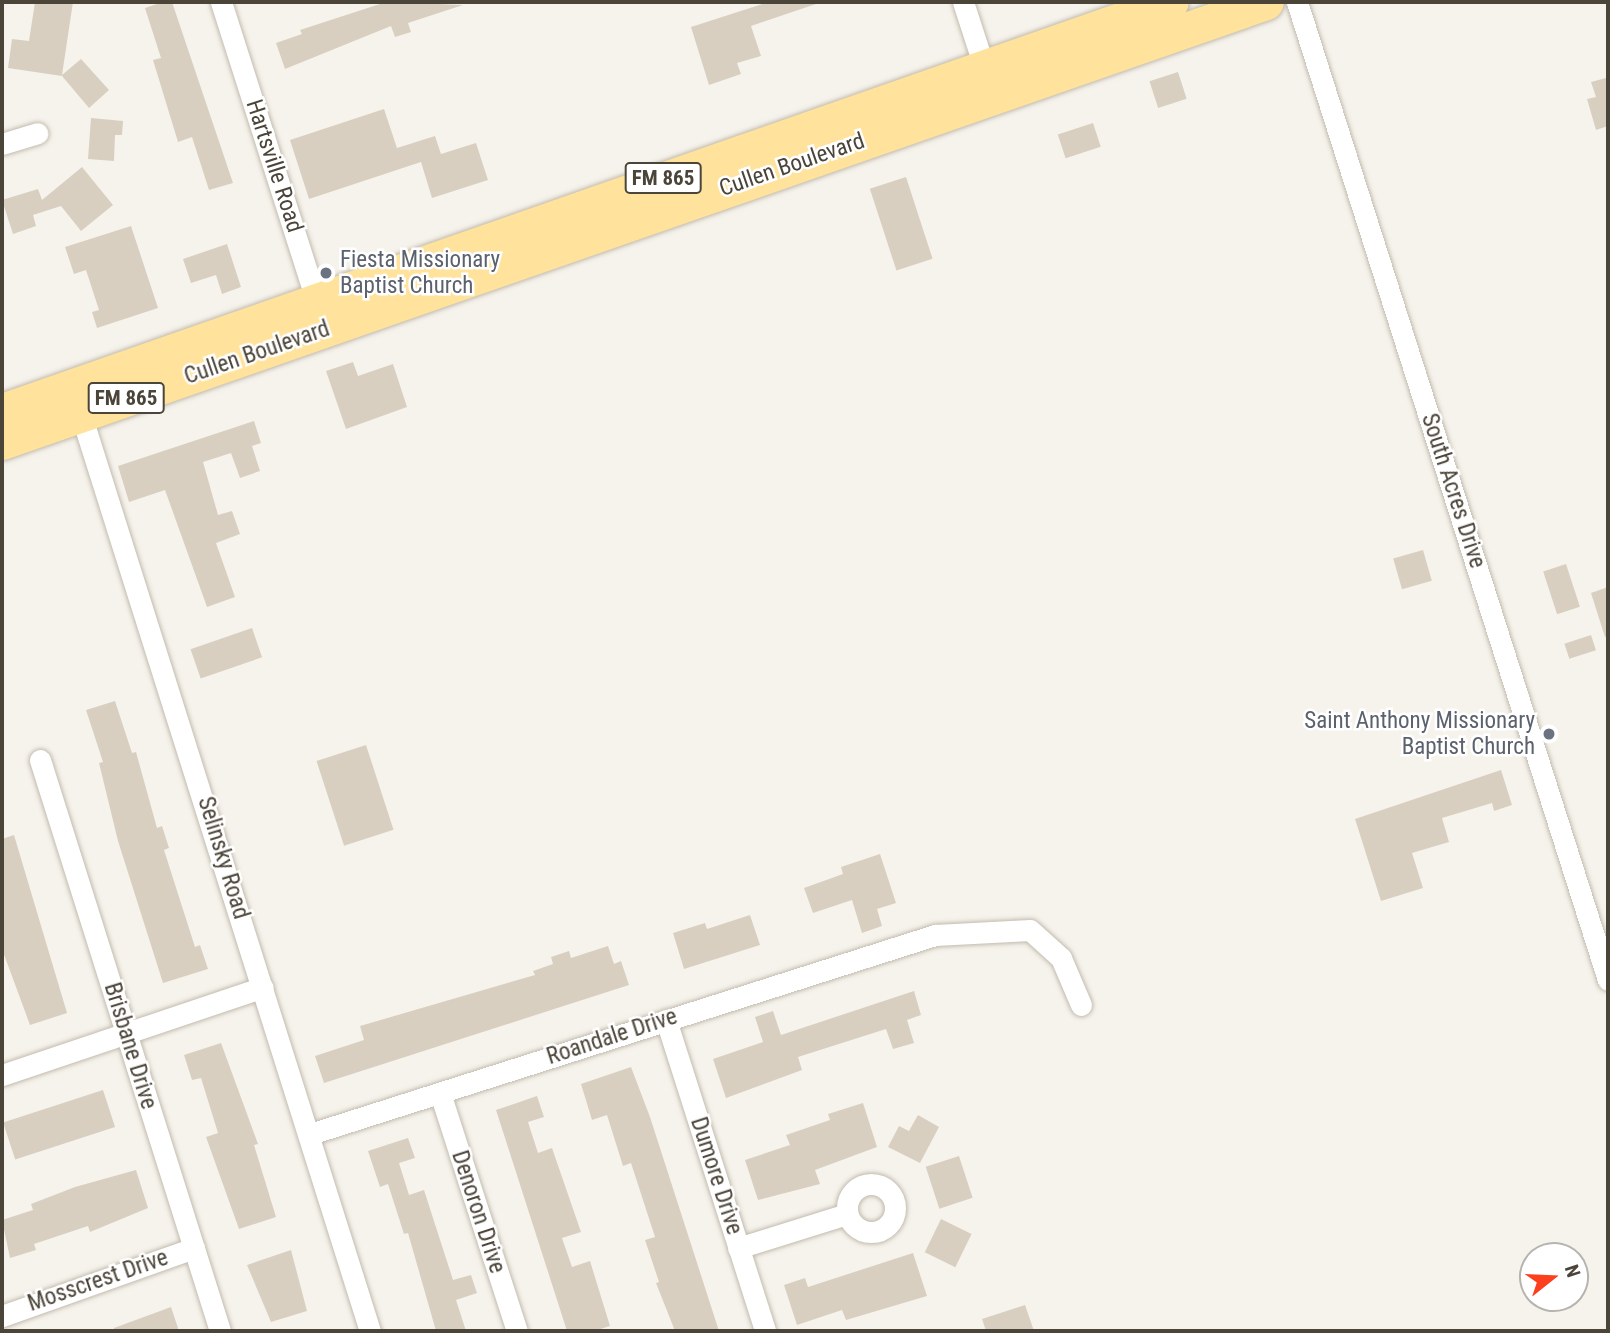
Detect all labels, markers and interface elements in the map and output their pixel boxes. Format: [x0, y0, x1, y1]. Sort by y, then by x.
street label: Hartsville Road [240, 96, 308, 236]
street label: Cullen Boulevard [716, 127, 868, 203]
road number: FM 865 [624, 160, 702, 196]
place label: Fiesta Missionary Baptist Church [340, 246, 500, 300]
marker: Fiesta Missionary Baptist Church [318, 265, 334, 281]
street label: Cullen Boulevard [181, 315, 333, 391]
road number: FM 865 [88, 380, 164, 416]
street label: South Acres Drive [1415, 410, 1491, 572]
place label: Saint Anthony Missionary Baptist Church [1304, 707, 1535, 761]
marker: Saint Anthony Missionary Baptist Church [1541, 726, 1557, 742]
street label: Selinsky Road [191, 794, 255, 922]
street label: Brisbane Drive [98, 979, 162, 1113]
street label: Roandale Drive [543, 1003, 681, 1071]
street label: Dumore Drive [684, 1114, 748, 1238]
street label: Denoron Drive [445, 1147, 511, 1277]
north arrow [1519, 1242, 1589, 1312]
street label: Mosscrest Drive [24, 1244, 172, 1318]
text: N [1560, 1262, 1585, 1280]

